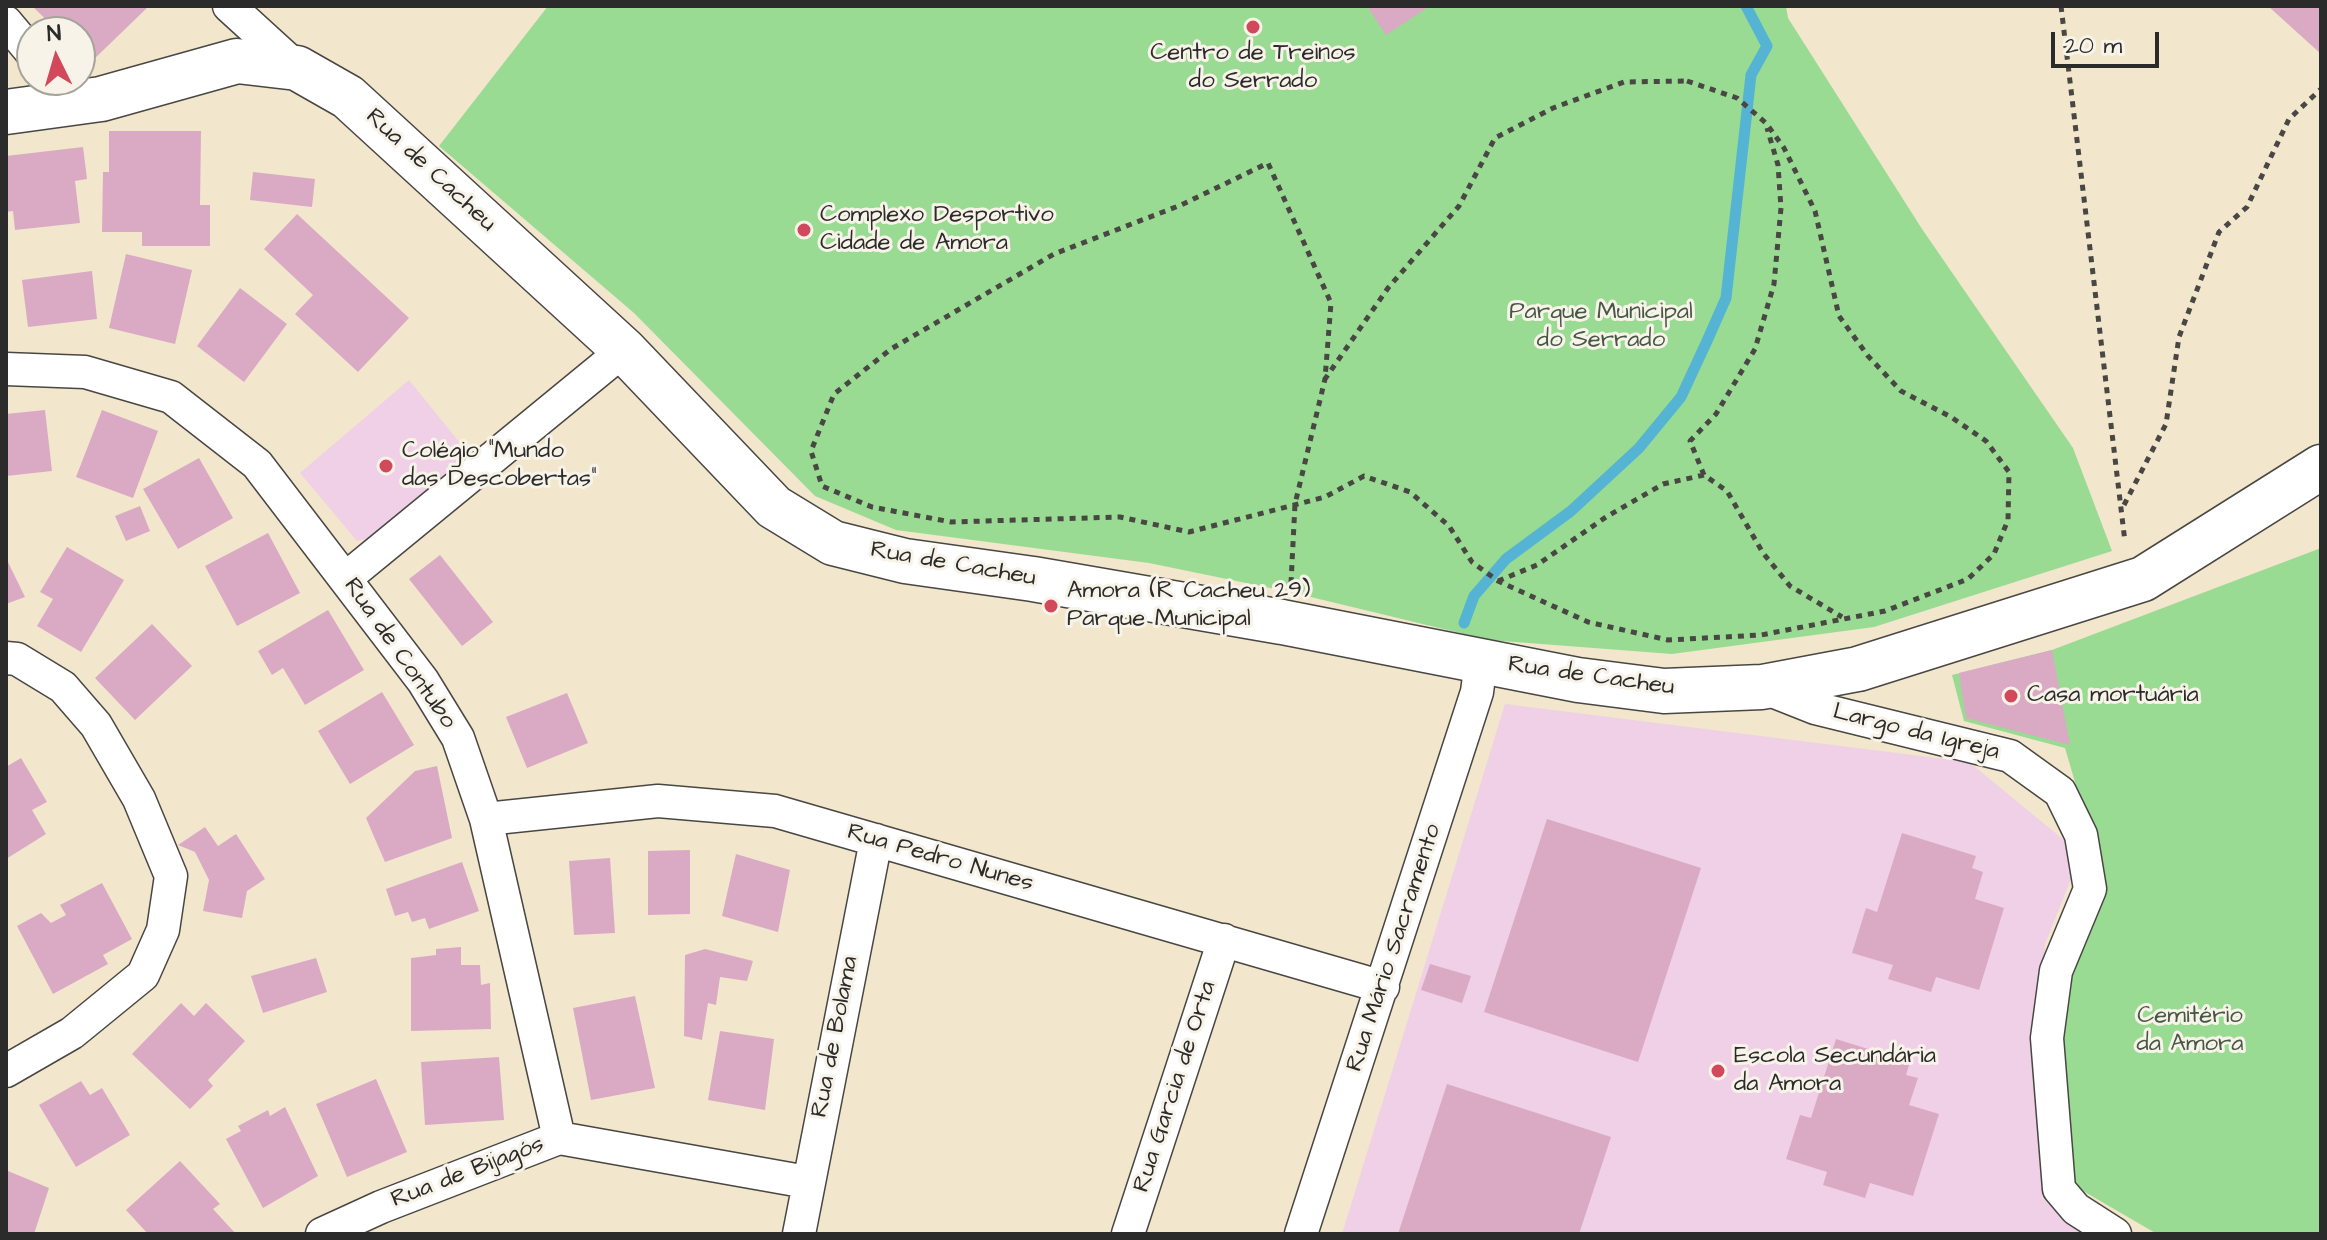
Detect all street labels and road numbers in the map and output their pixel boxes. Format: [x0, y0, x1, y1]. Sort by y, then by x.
street label: Rua de Cacheu [359, 103, 501, 239]
street label: Rua de Cacheu [868, 536, 1038, 594]
street label: Rua de Contubo [336, 573, 462, 735]
street label: Rua de Cacheu [1506, 651, 1676, 703]
street label: Largo da Igreja [1830, 698, 2002, 768]
street label: Rua Pedro Nunes [844, 819, 1036, 899]
street label: Rua Mário Sacramento [1341, 821, 1449, 1075]
street label: Rua de Bolama [806, 954, 866, 1120]
street label: Rua Garcia de Orta [1128, 978, 1224, 1196]
street label: Rua de Bijagós [388, 1131, 548, 1215]

